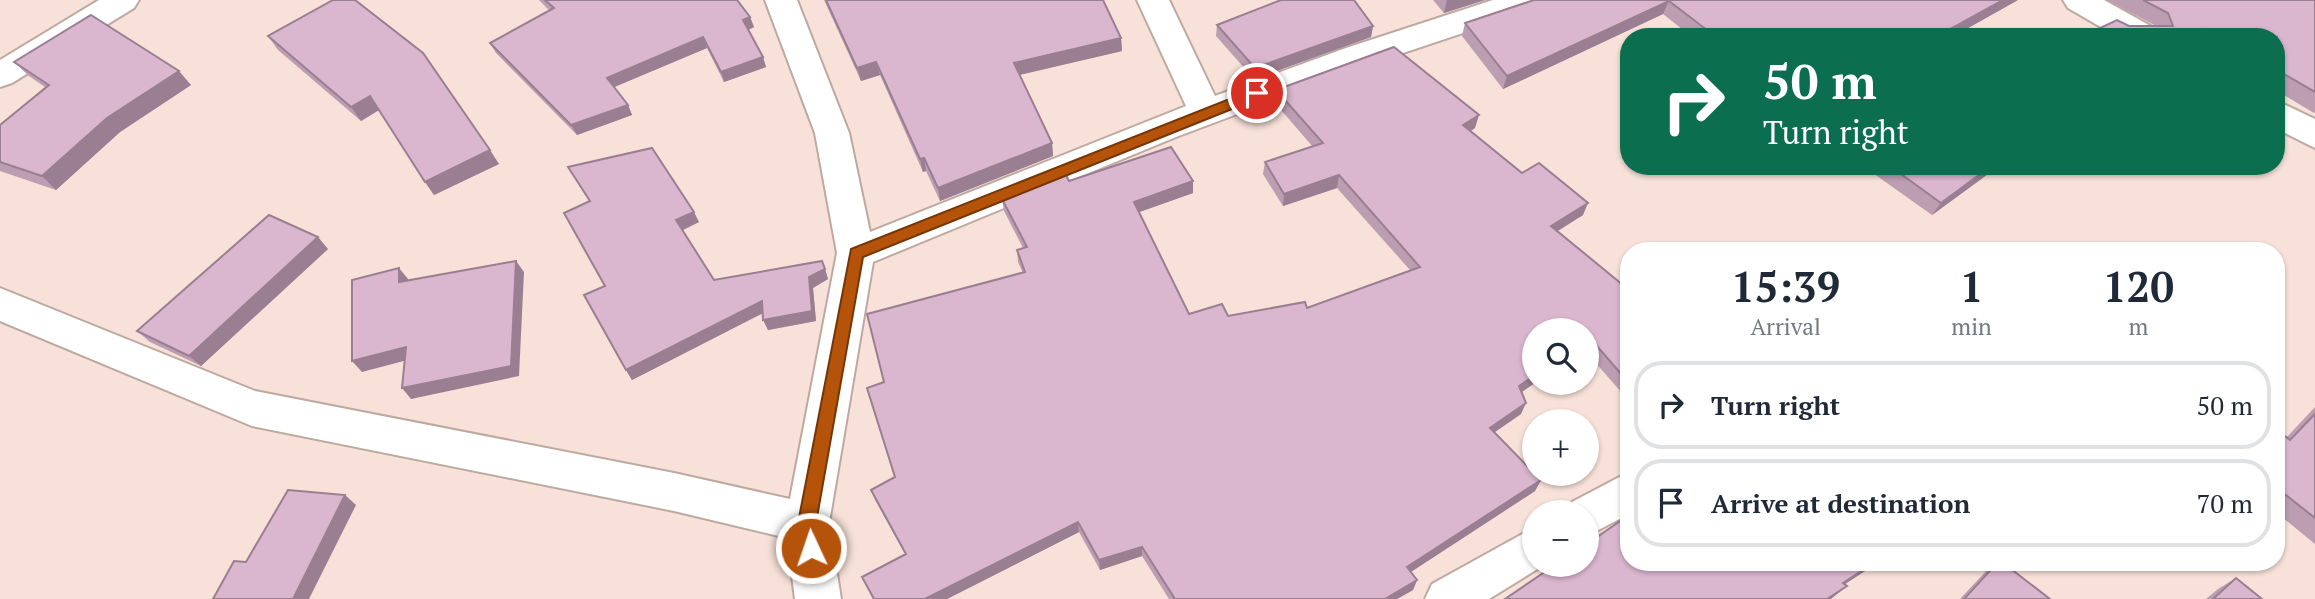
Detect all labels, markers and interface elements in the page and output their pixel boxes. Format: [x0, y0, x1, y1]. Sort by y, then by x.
text: 50 m [1763, 48, 1877, 113]
icon: right [1648, 56, 1739, 147]
pin [1227, 63, 1287, 123]
icon: arrive [1238, 74, 1276, 112]
text: Turn right [1763, 111, 1909, 153]
text: 15:39 [1731, 258, 1840, 314]
text: 1 [1960, 258, 1983, 314]
text: 120 [2103, 258, 2174, 314]
text: Arrival [1750, 311, 1821, 342]
text: min [1951, 311, 1992, 342]
text: m [2128, 311, 2148, 342]
map controls [1522, 318, 1599, 577]
button: search [1522, 318, 1599, 395]
icon: right [1652, 386, 1690, 424]
text: Turn right [1711, 388, 1840, 422]
text: 50 m [2197, 388, 2253, 422]
button: + [1522, 409, 1599, 486]
icon: arrive [1652, 484, 1690, 522]
text: Arrive at destination [1711, 486, 1970, 520]
text: 70 m [2197, 486, 2253, 520]
button: − [1522, 500, 1599, 577]
position arrow [774, 511, 848, 585]

